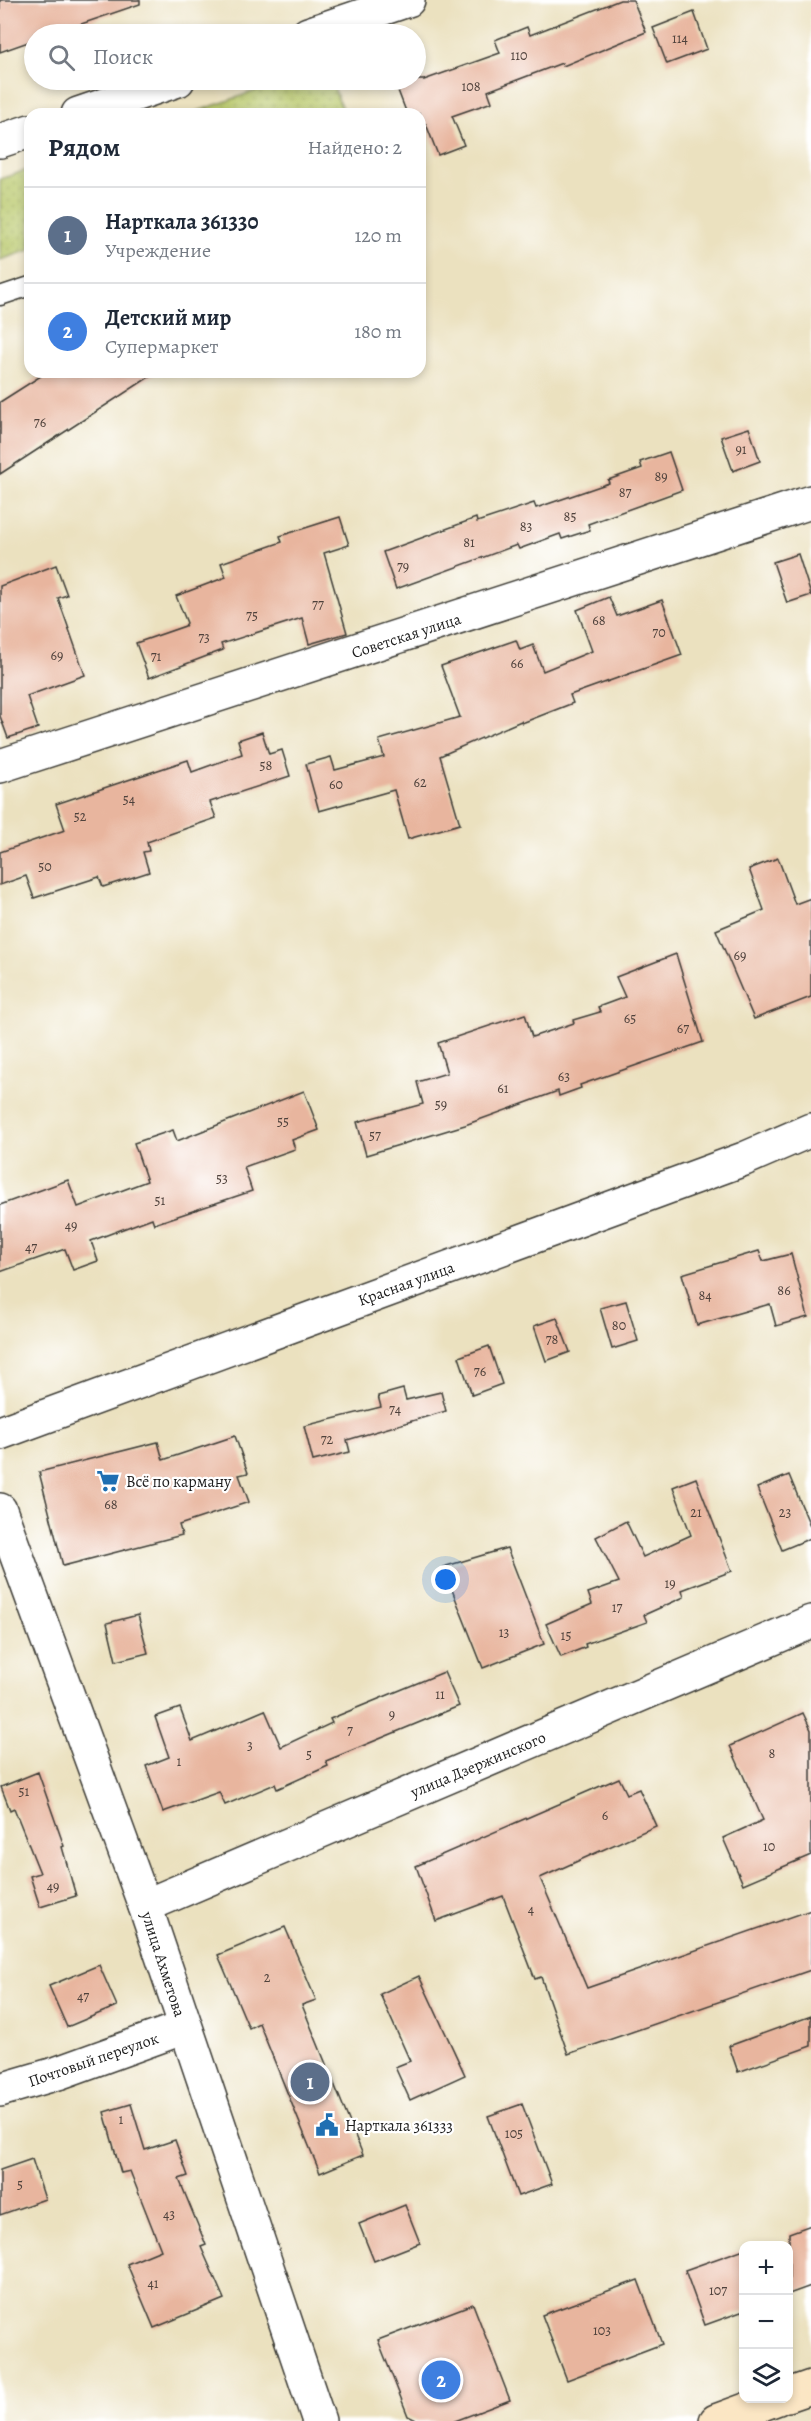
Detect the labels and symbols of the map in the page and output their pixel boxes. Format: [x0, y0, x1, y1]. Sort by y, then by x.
house number: 114 [672, 29, 688, 48]
house number: 110 [510, 46, 528, 65]
house number: 108 [461, 77, 481, 96]
house number: 76 [34, 413, 46, 432]
house number: 91 [735, 440, 747, 459]
house number: 89 [654, 467, 668, 486]
house number: 87 [619, 483, 631, 502]
house number: 85 [564, 507, 576, 526]
house number: 83 [520, 517, 532, 536]
house number: 81 [463, 533, 475, 552]
house number: 79 [397, 557, 409, 576]
house number: 77 [312, 595, 324, 614]
house number: 75 [246, 606, 258, 625]
street label: Советская улица [349, 608, 464, 664]
house number: 68 [592, 611, 606, 630]
house number: 70 [652, 623, 666, 642]
house number: 73 [198, 628, 210, 647]
house number: 69 [51, 646, 63, 665]
house number: 71 [151, 647, 162, 666]
house number: 66 [511, 654, 523, 673]
house number: 58 [260, 756, 273, 775]
house number: 62 [413, 773, 427, 792]
house number: 60 [329, 775, 343, 794]
house number: 54 [123, 790, 135, 809]
house number: 52 [74, 807, 87, 826]
house number: 50 [38, 857, 52, 876]
house number: 69 [734, 946, 746, 965]
house number: 65 [624, 1009, 636, 1028]
house number: 67 [677, 1019, 689, 1038]
house number: 63 [558, 1067, 570, 1086]
house number: 61 [497, 1079, 509, 1098]
house number: 59 [435, 1095, 447, 1114]
house number: 55 [277, 1112, 289, 1131]
house number: 57 [369, 1126, 381, 1145]
house number: 53 [216, 1169, 228, 1188]
house number: 51 [155, 1191, 166, 1210]
house number: 49 [65, 1216, 77, 1235]
house number: 47 [25, 1238, 37, 1257]
street label: Красная улица [355, 1256, 458, 1312]
house number: 86 [777, 1281, 791, 1300]
house number: 84 [698, 1286, 712, 1305]
house number: 80 [612, 1316, 626, 1335]
house number: 78 [546, 1330, 559, 1349]
house number: 76 [474, 1362, 486, 1381]
house number: 74 [389, 1400, 401, 1419]
house number: 72 [321, 1430, 334, 1449]
supermarket icon: Всё по карману [95, 1468, 121, 1494]
place label: Всё по карману [126, 1471, 232, 1493]
house number: 68 [104, 1495, 118, 1514]
house number: 21 [690, 1503, 702, 1522]
house number: 23 [779, 1503, 791, 1522]
your location [431, 1565, 460, 1594]
house number: 19 [664, 1574, 676, 1593]
house number: 17 [612, 1598, 622, 1617]
house number: 13 [499, 1623, 509, 1642]
house number: 15 [561, 1626, 571, 1645]
house number: 11 [435, 1685, 445, 1704]
house number: 9 [389, 1705, 395, 1724]
house number: 7 [347, 1721, 353, 1740]
street label: улица Дзержинского [406, 1726, 549, 1804]
house number: 3 [247, 1736, 253, 1755]
house number: 8 [769, 1744, 776, 1763]
house number: 5 [306, 1745, 312, 1764]
house number: 1 [177, 1752, 182, 1771]
house number: 51 [19, 1782, 30, 1801]
house number: 6 [602, 1806, 608, 1825]
house number: 10 [763, 1837, 775, 1856]
house number: 49 [47, 1877, 59, 1896]
house number: 4 [528, 1900, 534, 1919]
street label: улица Ахметова [135, 1908, 191, 2020]
house number: 2 [264, 1968, 271, 1987]
house number: 47 [77, 1987, 89, 2006]
street label: Почтовый переулок [25, 2027, 161, 2093]
pin: 1 [290, 2060, 330, 2104]
house number: 1 [119, 2110, 124, 2129]
public building icon: Нарткала 361333 [314, 2112, 340, 2138]
place label: Нарткала 361333 [345, 2115, 453, 2137]
house number: 105 [505, 2124, 523, 2143]
house number: 5 [17, 2175, 23, 2194]
house number: 43 [163, 2205, 175, 2224]
house number: 41 [147, 2274, 159, 2293]
house number: 107 [709, 2281, 727, 2300]
house number: 103 [593, 2321, 611, 2340]
pin: 2 [422, 2358, 460, 2402]

